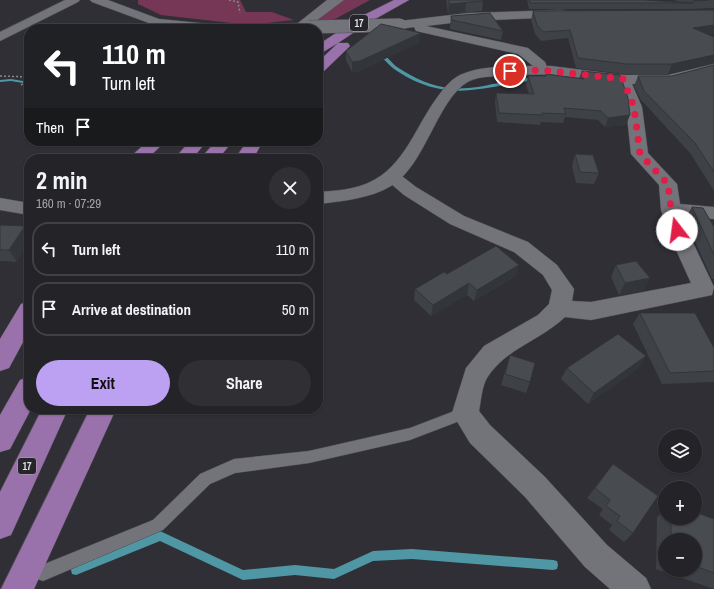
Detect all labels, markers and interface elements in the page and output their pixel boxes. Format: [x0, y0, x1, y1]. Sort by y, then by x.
road number: 17 [350, 15, 368, 31]
text: 110 m [102, 35, 166, 73]
icon: left [36, 40, 88, 92]
pin [493, 54, 527, 88]
icon: arrive [499, 60, 521, 82]
text: Turn left [102, 71, 155, 96]
icon: arrive [72, 116, 94, 138]
text: Then [36, 117, 64, 138]
text: 2 min [36, 164, 87, 196]
button: close [269, 167, 311, 209]
text: 160 m · 07:29 [36, 195, 101, 212]
position arrow [656, 209, 698, 251]
icon: left [38, 238, 60, 260]
text: Turn left [72, 239, 120, 260]
text: 110 m [276, 239, 309, 260]
icon: arrive [38, 298, 60, 320]
text: Arrive at destination [72, 299, 191, 320]
text: 50 m [282, 299, 309, 320]
button: Exit [36, 360, 170, 406]
button: Share [178, 360, 311, 406]
map controls [658, 429, 702, 577]
button: layers [658, 429, 702, 473]
road number: 17 [18, 458, 36, 474]
button: + [658, 481, 702, 525]
button: − [658, 533, 702, 577]

